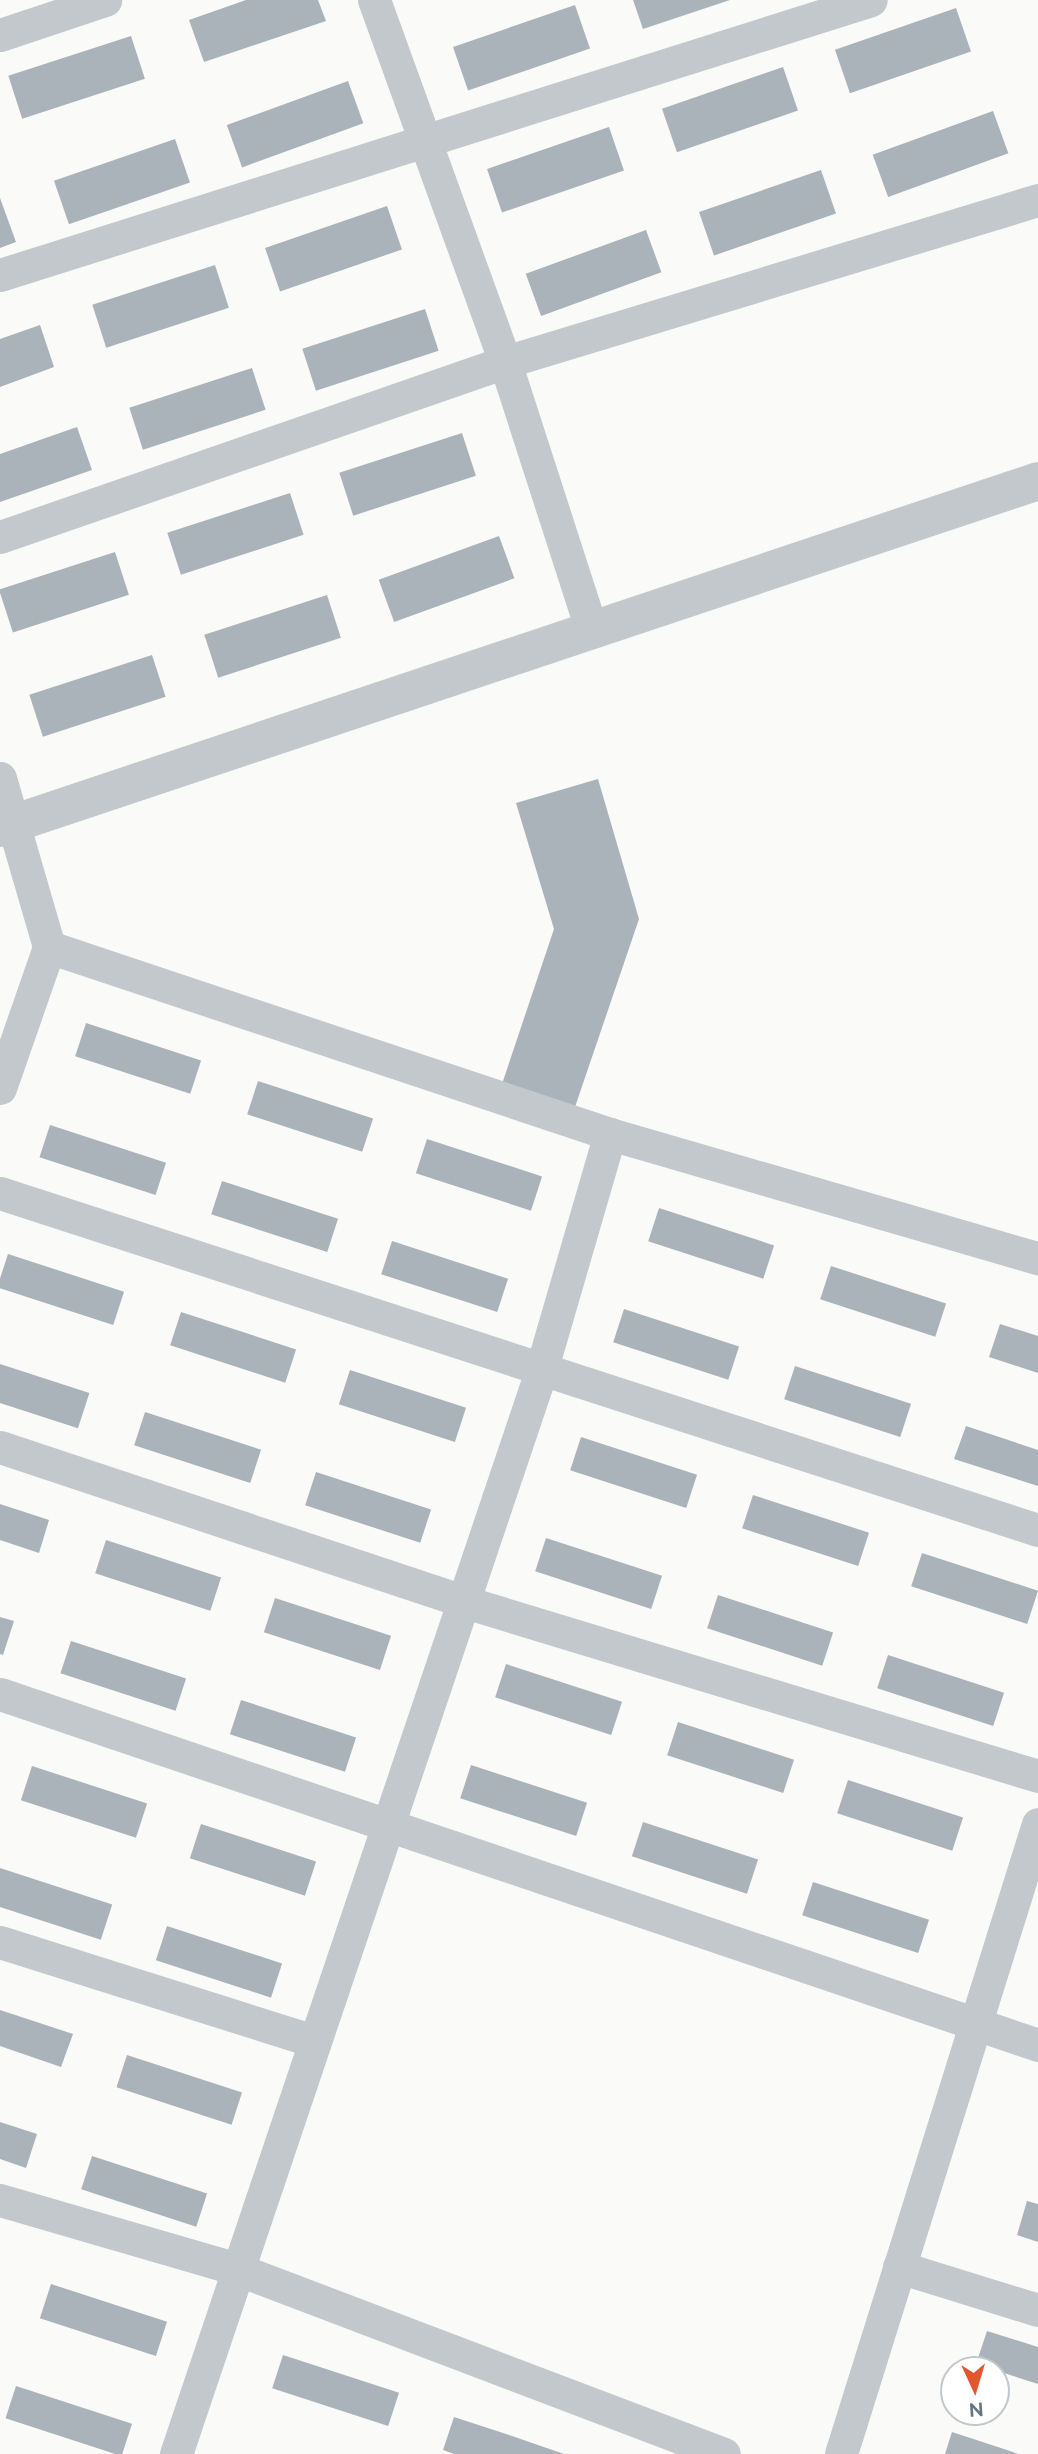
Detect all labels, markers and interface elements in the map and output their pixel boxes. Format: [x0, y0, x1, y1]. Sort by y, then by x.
north arrow [940, 2356, 1010, 2426]
text: N [968, 2398, 984, 2421]

